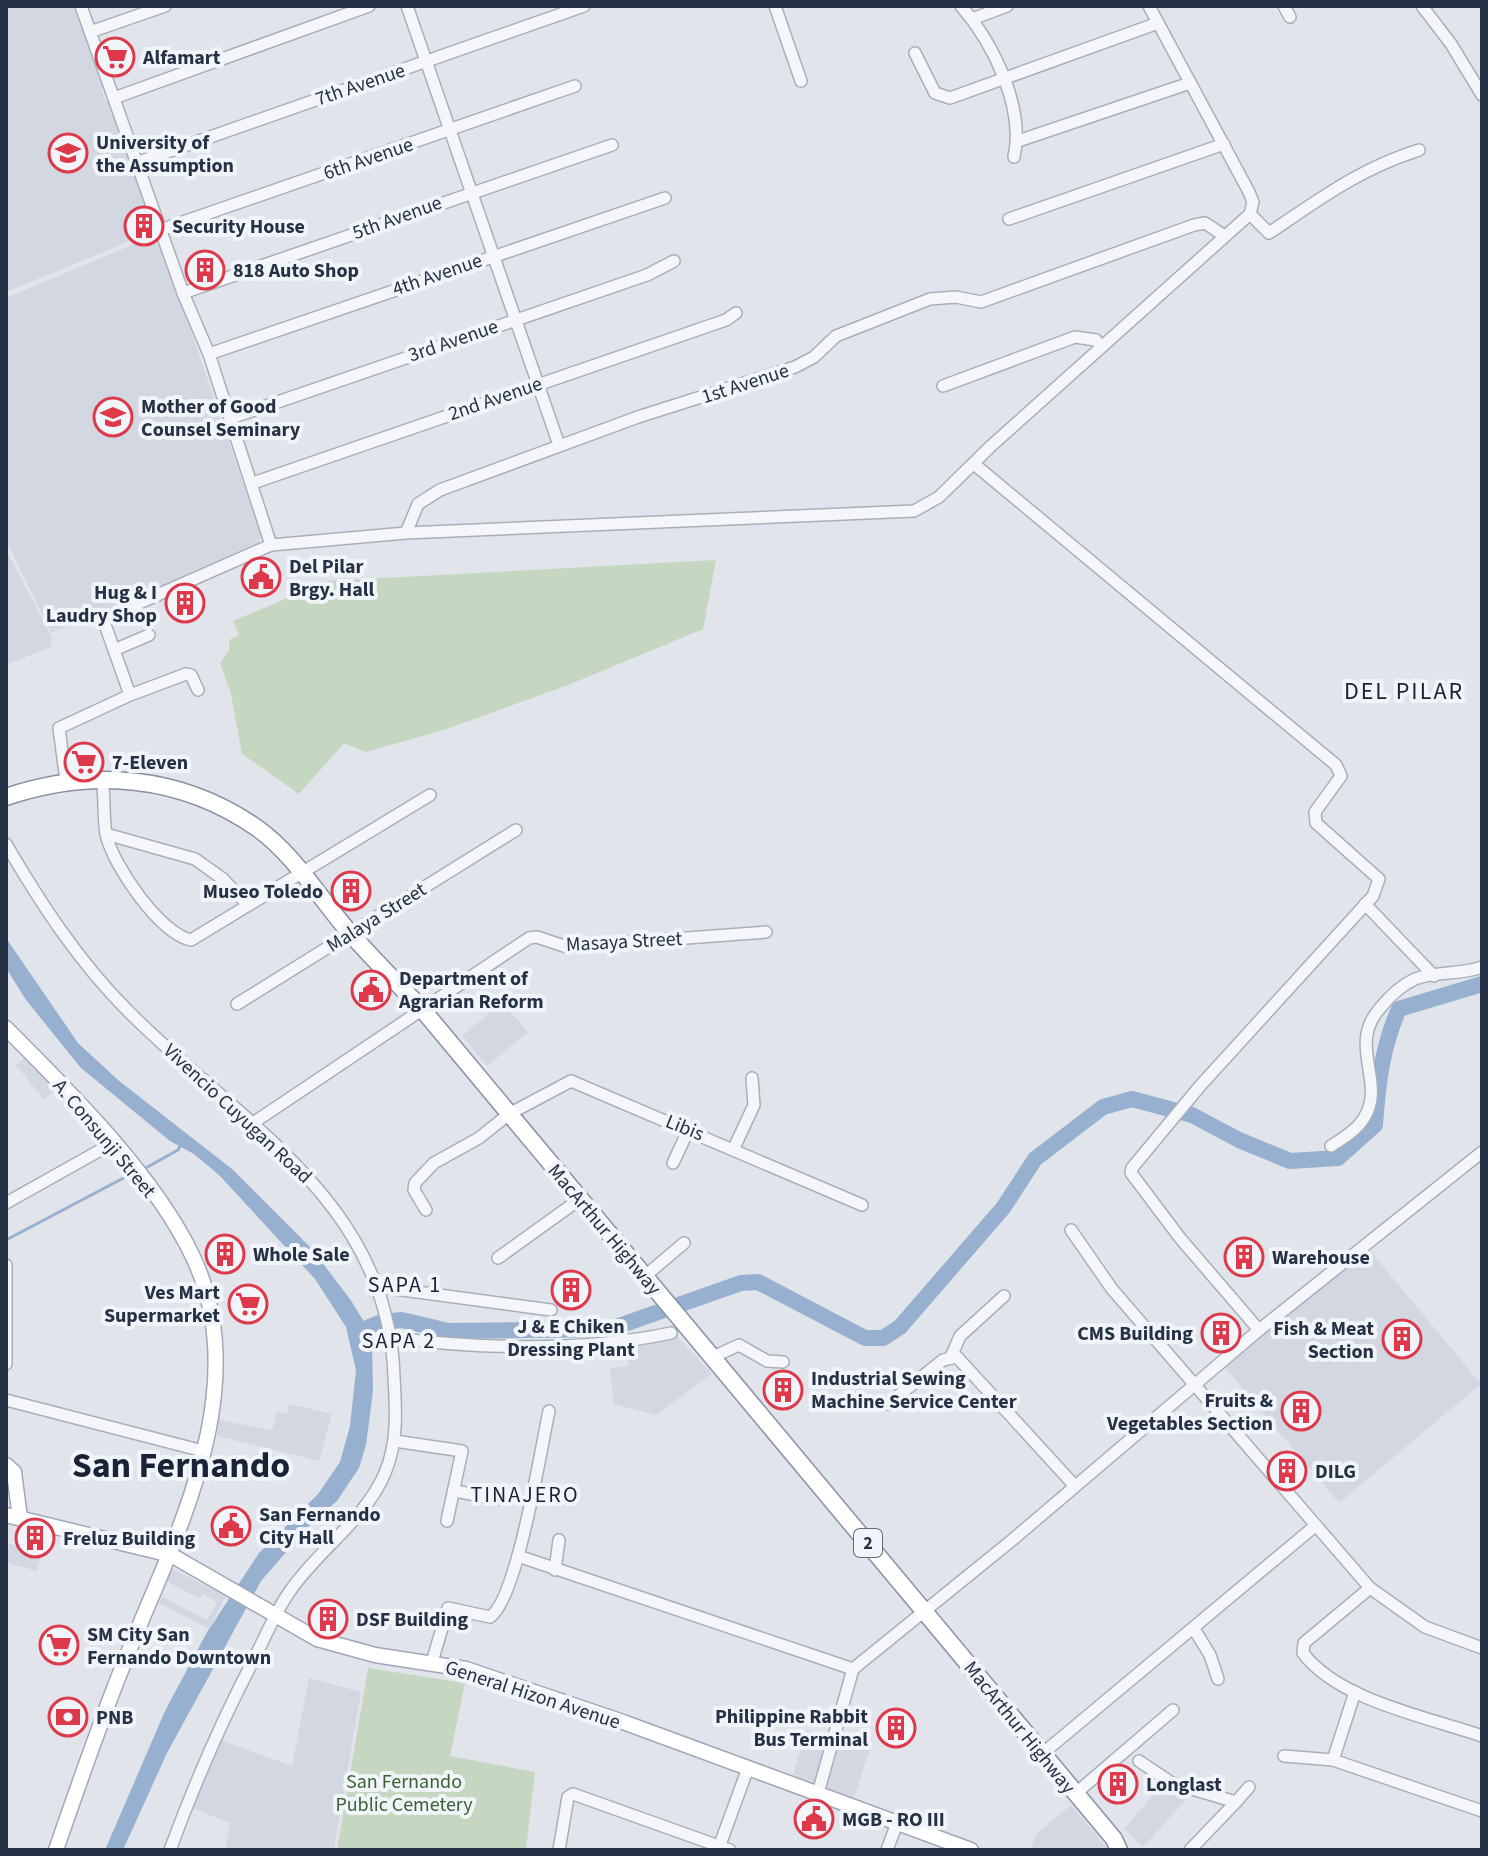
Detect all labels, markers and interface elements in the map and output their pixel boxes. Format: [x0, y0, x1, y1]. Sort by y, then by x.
supermarket icon: Alfamart [94, 36, 136, 78]
place label: Alfamart [142, 44, 221, 72]
street label: 7th Avenue [312, 57, 409, 113]
place label: University of the Assumption [96, 129, 234, 180]
street label: 6th Avenue [320, 131, 417, 187]
school or university icon: University of the Assumption [47, 132, 89, 174]
street label: 5th Avenue [349, 189, 446, 247]
building icon: Security House [123, 205, 165, 247]
place label: Security House [172, 213, 305, 241]
street label: 4th Avenue [389, 247, 486, 303]
building icon: 818 Auto Shop [184, 249, 226, 291]
place label: 818 Auto Shop [233, 257, 359, 285]
street label: 3rd Avenue [405, 312, 502, 369]
street label: 1st Avenue [698, 357, 793, 411]
street label: 2nd Avenue [445, 370, 546, 428]
place label: Mother of Good Counsel Seminary [141, 393, 301, 444]
school or university icon: Mother of Good Counsel Seminary [92, 396, 134, 438]
place label: Del Pilar Brgy. Hall [289, 553, 375, 604]
public building icon: Del Pilar Brgy. Hall [240, 556, 282, 598]
place label: Hug & I Laudry Shop [46, 579, 157, 630]
building icon: Hug & I Laudry Shop [164, 582, 206, 624]
district label: DEL PILAR [1344, 674, 1464, 709]
supermarket icon: 7-Eleven [63, 741, 105, 783]
place label: 7-Eleven [112, 749, 188, 777]
building icon: Museo Toledo [330, 870, 372, 912]
street label: Malaya Street [321, 876, 432, 960]
place label: Museo Toledo [203, 878, 323, 906]
street label: Masaya Street [565, 925, 683, 959]
place label: Department of Agrarian Reform [398, 965, 544, 1016]
public building icon: Department of Agrarian Reform [350, 969, 392, 1011]
street label: Vivencio Cuyugan Road [157, 1037, 318, 1190]
street label: A. Consunji Street [46, 1073, 162, 1204]
street label: Libis [661, 1108, 708, 1148]
street label: MacArthur Highway [541, 1158, 668, 1302]
building icon: Whole Sale [204, 1233, 246, 1275]
building icon: Warehouse [1223, 1236, 1265, 1278]
place label: Whole Sale [253, 1241, 350, 1269]
place label: Warehouse [1272, 1244, 1370, 1272]
district label: SAPA 1 [368, 1269, 442, 1301]
building icon: J & E Chiken Dressing Plant [550, 1269, 592, 1311]
place label: Ves Mart Supermarket [104, 1279, 220, 1330]
supermarket icon: Ves Mart Supermarket [227, 1283, 269, 1325]
building icon: CMS Building [1200, 1312, 1242, 1354]
place label: J & E Chiken Dressing Plant [507, 1313, 635, 1364]
place label: Fish & Meat Section [1273, 1315, 1374, 1366]
building icon: Fish & Meat Section [1381, 1318, 1423, 1360]
place label: CMS Building [1077, 1320, 1193, 1348]
district label: SAPA 2 [362, 1325, 436, 1357]
place label: Industrial Sewing Machine Service Center [811, 1365, 1017, 1416]
building icon: Industrial Sewing Machine Service Center [762, 1369, 804, 1411]
place label: Fruits & Vegetables Section [1106, 1387, 1273, 1438]
building icon: Fruits & Vegetables Section [1280, 1390, 1322, 1432]
district label: San Fernando [72, 1440, 290, 1491]
building icon: DILG [1266, 1450, 1308, 1492]
place label: DILG [1315, 1458, 1356, 1486]
district label: TINAJERO [470, 1479, 580, 1511]
place label: San Fernando City Hall [259, 1501, 381, 1552]
public building icon: San Fernando City Hall [210, 1505, 252, 1547]
building icon: Freluz Building [14, 1517, 56, 1559]
place label: Freluz Building [63, 1525, 196, 1553]
road number: 2 [854, 1529, 882, 1557]
building icon: DSF Building [307, 1598, 349, 1640]
place label: DSF Building [356, 1606, 468, 1634]
place label: SM City San Fernando Downtown [87, 1621, 271, 1672]
supermarket icon: SM City San Fernando Downtown [38, 1624, 80, 1666]
street label: General Hizon Avenue [442, 1653, 624, 1736]
street label: MacArthur Highway [957, 1655, 1082, 1800]
bank icon: PNB [47, 1696, 89, 1738]
place label: Philippine Rabbit Bus Terminal [715, 1703, 868, 1754]
place label: PNB [96, 1704, 133, 1732]
building icon: Philippine Rabbit Bus Terminal [875, 1707, 917, 1749]
building icon: Longlast [1097, 1763, 1139, 1805]
park label: San Fernando Public Cemetery [335, 1768, 473, 1819]
place label: Longlast [1146, 1771, 1222, 1799]
public building icon: MGB - RO III [793, 1798, 835, 1840]
place label: MGB - RO III [842, 1806, 945, 1834]

